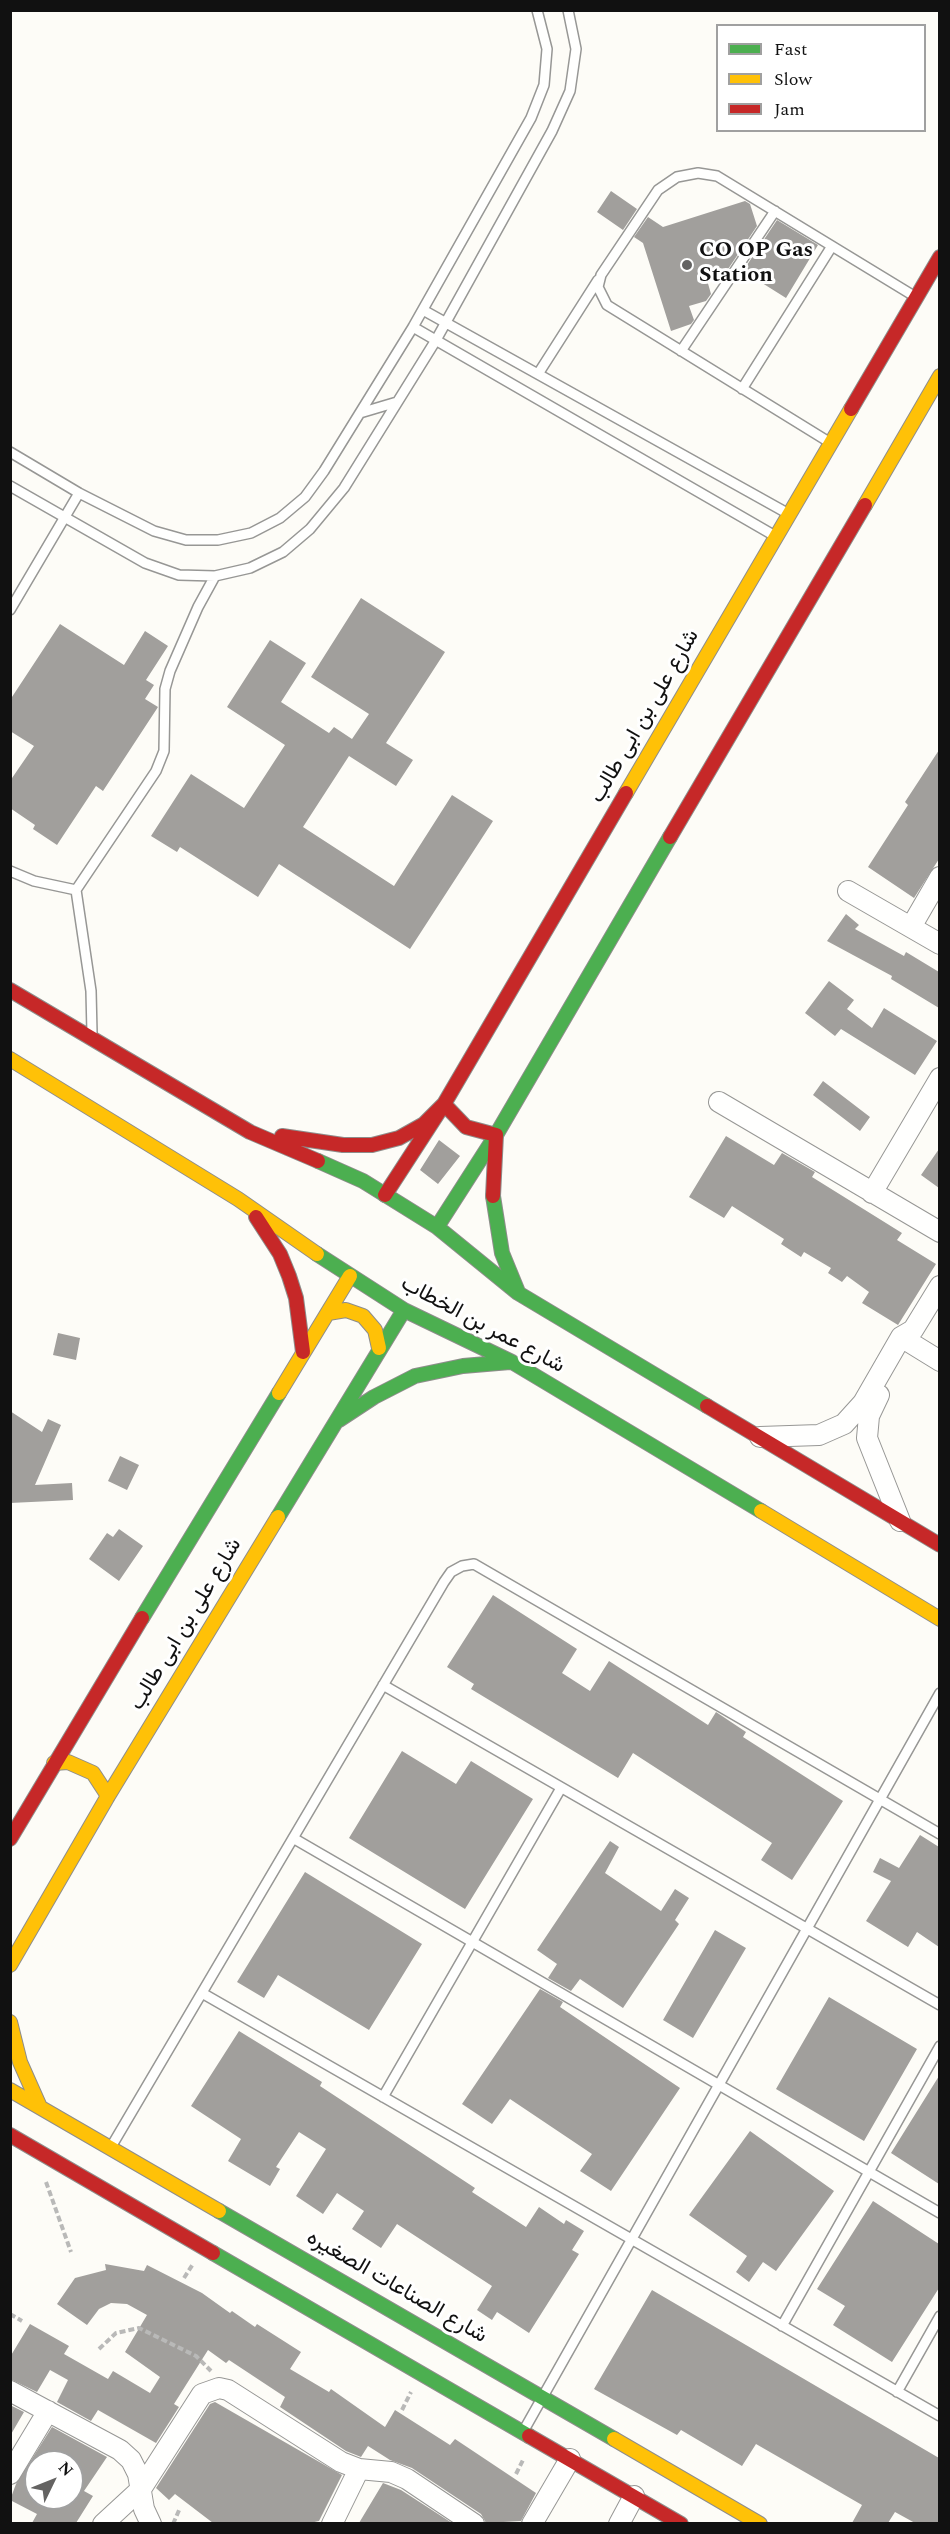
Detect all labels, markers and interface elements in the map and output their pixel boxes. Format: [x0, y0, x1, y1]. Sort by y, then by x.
legend [716, 24, 926, 132]
text: Fast [774, 36, 807, 63]
text: Slow [774, 66, 812, 93]
text: Jam [774, 96, 805, 123]
place label: CO OP Gas Station [699, 239, 813, 290]
marker: CO OP Gas Station [680, 258, 694, 272]
street label: شارع على بن ابى طالب [586, 625, 706, 809]
street label: شارع عمر بن الخطاب [395, 1272, 569, 1380]
street label: شارع على بن ابى طالب [125, 1534, 249, 1716]
street label: شارع الصناعات الصغيره [301, 2226, 491, 2350]
north arrow [24, 2450, 84, 2510]
text: N [52, 2456, 79, 2482]

